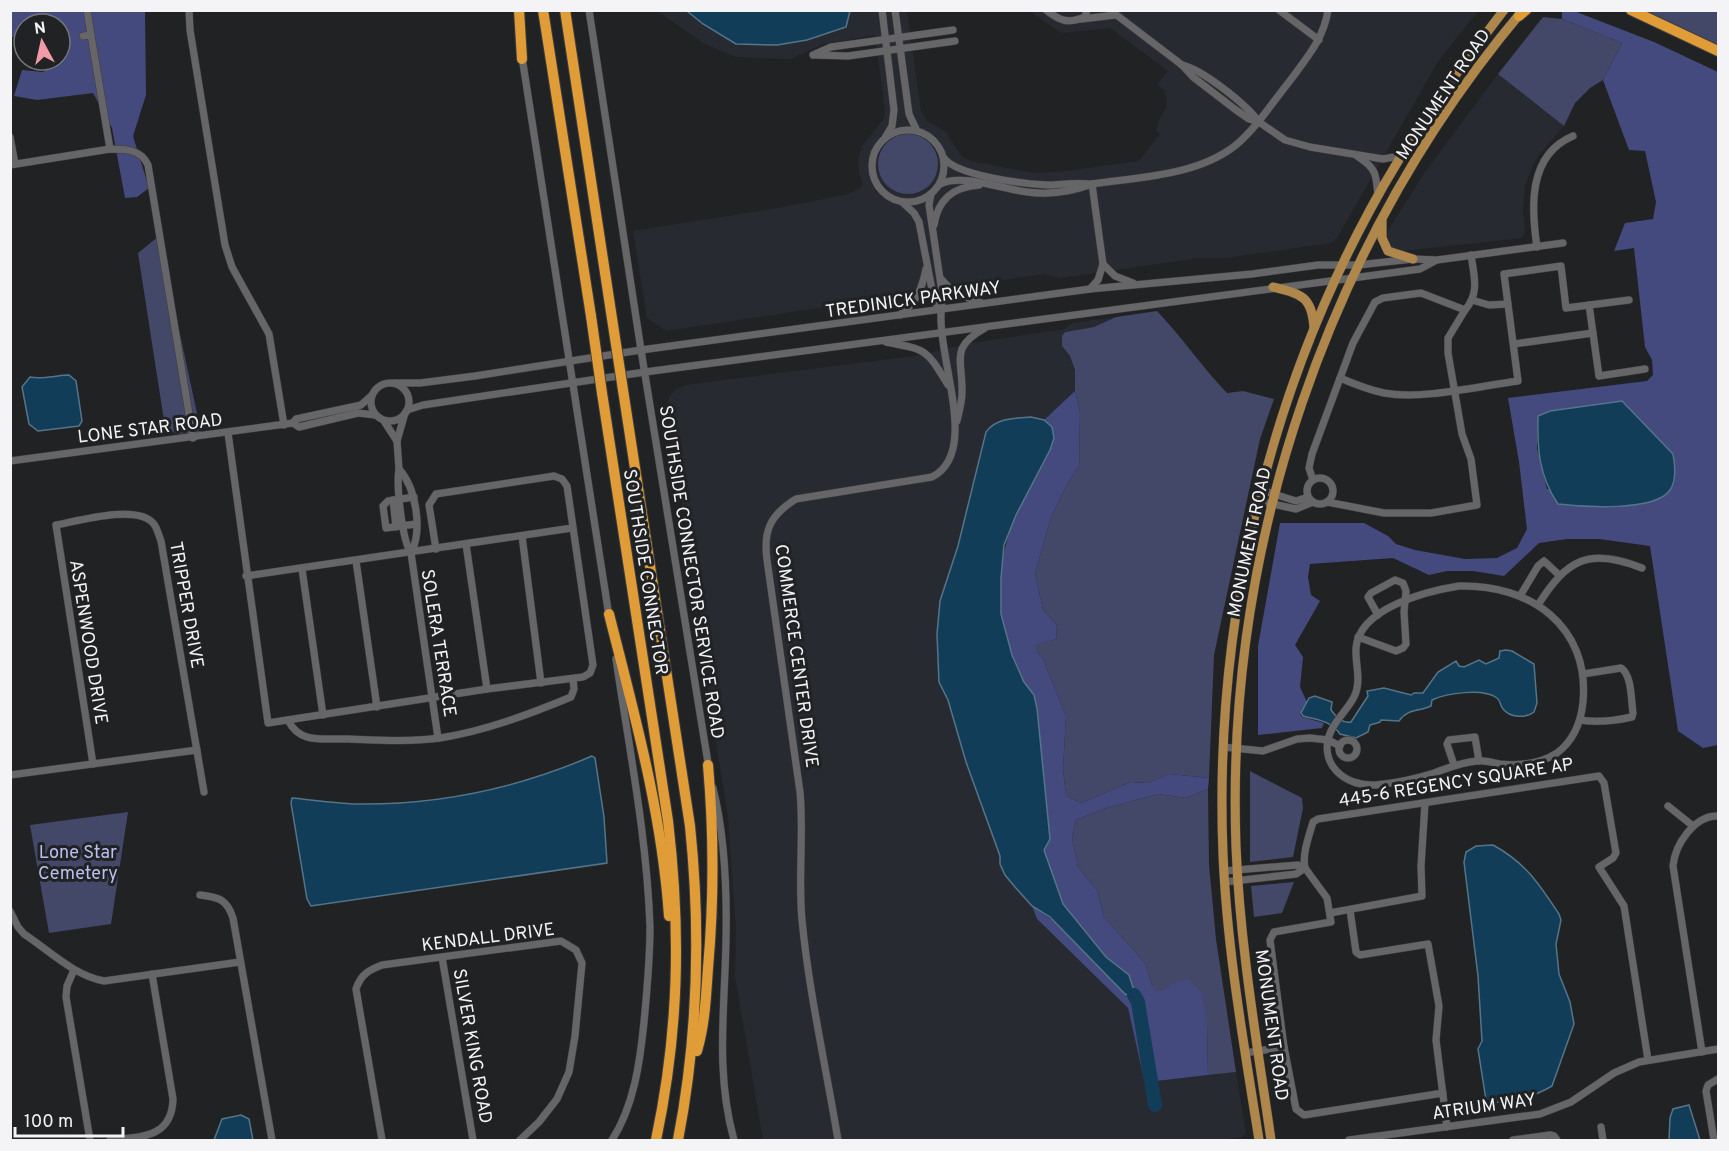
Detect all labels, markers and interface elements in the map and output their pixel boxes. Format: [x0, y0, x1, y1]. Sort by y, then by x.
north arrow [12, 12, 72, 72]
text: N [33, 18, 47, 40]
street label: MONUMENT ROAD [1392, 25, 1496, 165]
street label: TREDINICK PARKWAY [824, 277, 1003, 324]
street label: SOUTHSIDE CONNECTOR SERVICE ROAD [653, 404, 728, 741]
street label: LONE STAR ROAD [76, 409, 224, 450]
street label: MONUMENT ROAD [1223, 465, 1278, 619]
street label: SOUTHSIDE CONNECTOR [617, 467, 672, 677]
street label: TRIPPER DRIVE [163, 540, 208, 670]
street label: COMMERCE CENTER DRIVE [768, 543, 823, 770]
street label: ASPENWOOD DRIVE [63, 558, 112, 726]
street label: SOLERA TERRACE [414, 568, 461, 719]
street label: 445-6 REGENCY SQUARE AP [1337, 754, 1575, 813]
park label: Lone Star Cemetery [38, 842, 118, 886]
street label: KENDALL DRIVE [420, 919, 556, 958]
street label: MONUMENT ROAD [1248, 948, 1293, 1102]
street label: SILVER KING ROAD [447, 967, 496, 1126]
street label: ATRIUM WAY [1431, 1089, 1538, 1126]
scale bar [15, 1100, 123, 1138]
text: 100 m [24, 1111, 73, 1134]

